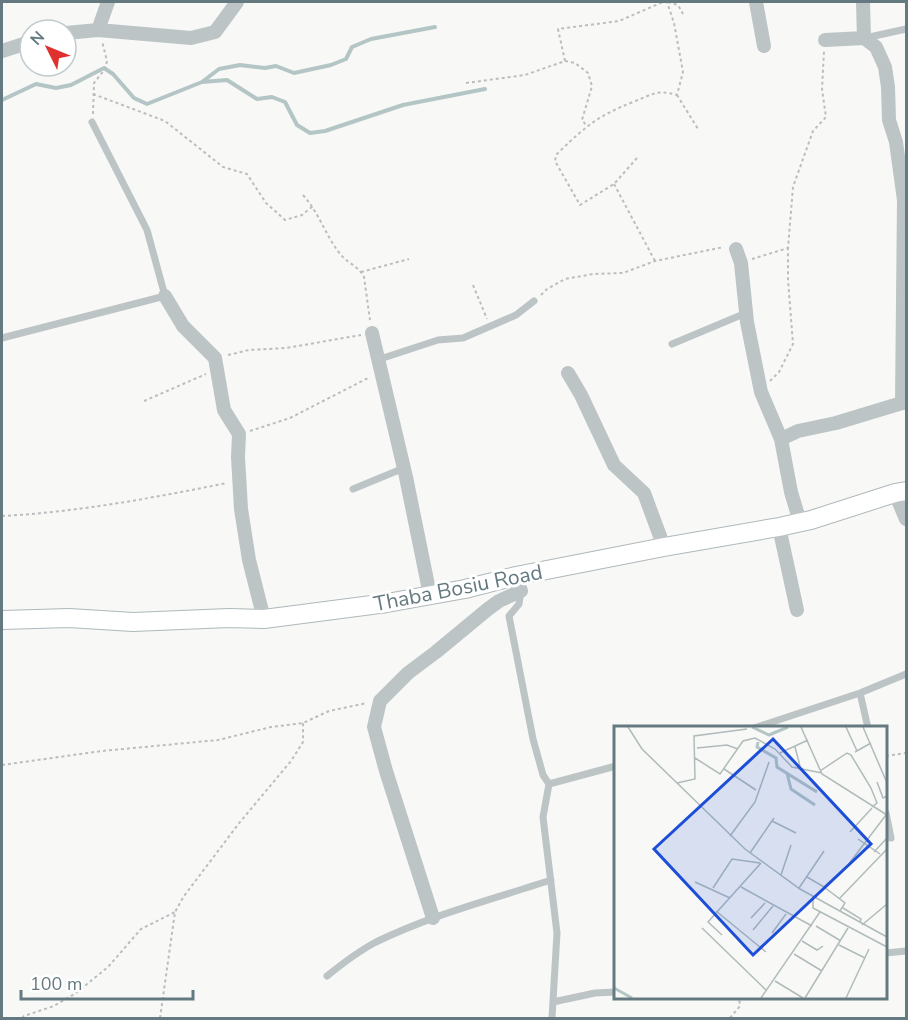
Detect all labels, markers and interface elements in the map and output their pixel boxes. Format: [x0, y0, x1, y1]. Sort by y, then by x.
north arrow [18, 18, 78, 78]
text: N [26, 27, 50, 50]
street label: Thaba Bosiu Road [371, 558, 545, 618]
inset map [614, 726, 887, 999]
scale bar [21, 963, 194, 1001]
text: 100 m [30, 972, 82, 996]

